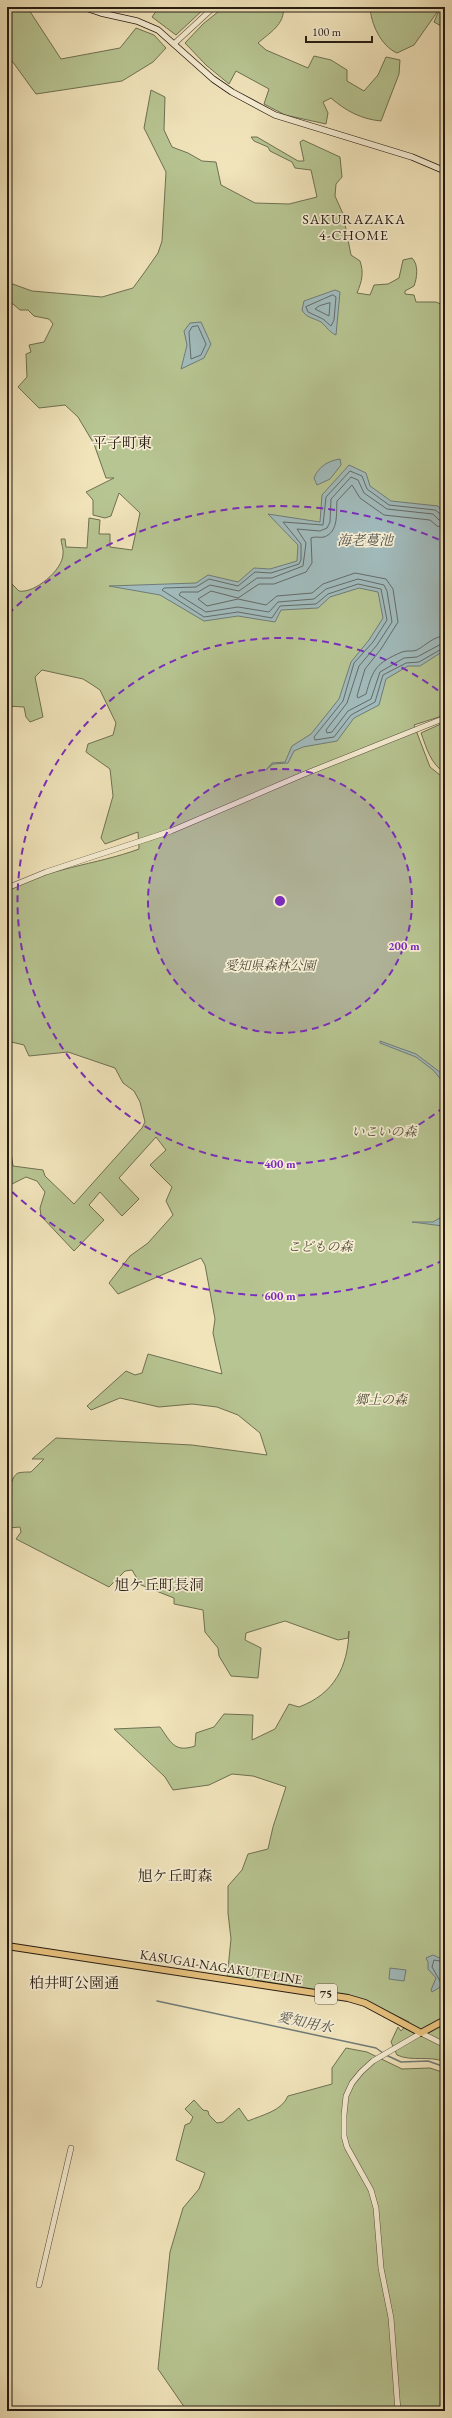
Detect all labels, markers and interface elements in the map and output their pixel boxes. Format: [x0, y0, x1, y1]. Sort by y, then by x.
scale bar [306, 18, 372, 44]
text: 100 m [312, 24, 342, 40]
district label: SAKURAZAKA 4-CHOME [302, 210, 406, 244]
district label: 平子町東 [92, 433, 152, 452]
water label: 海老蔓池 [337, 531, 395, 549]
centre of rings [273, 894, 287, 908]
text: 200 m [388, 938, 420, 954]
park label: 愛知県森林公園 [224, 957, 317, 974]
park label: いこいの森 [351, 1123, 418, 1140]
text: 400 m [264, 1156, 296, 1172]
park label: こどもの森 [287, 1238, 354, 1255]
text: 600 m [264, 1288, 296, 1304]
park label: 郷土の森 [355, 1391, 409, 1408]
district label: 旭ケ丘町長洞 [114, 1575, 204, 1594]
district label: 旭ケ丘町森 [137, 1866, 213, 1885]
street label: KASUGAI-NAGAKUTE LINE [139, 1946, 303, 1988]
district label: 柏井町公園通 [29, 1973, 119, 1992]
road number: 75 [315, 1984, 337, 2004]
water label: 愛知用水 [276, 2007, 336, 2037]

